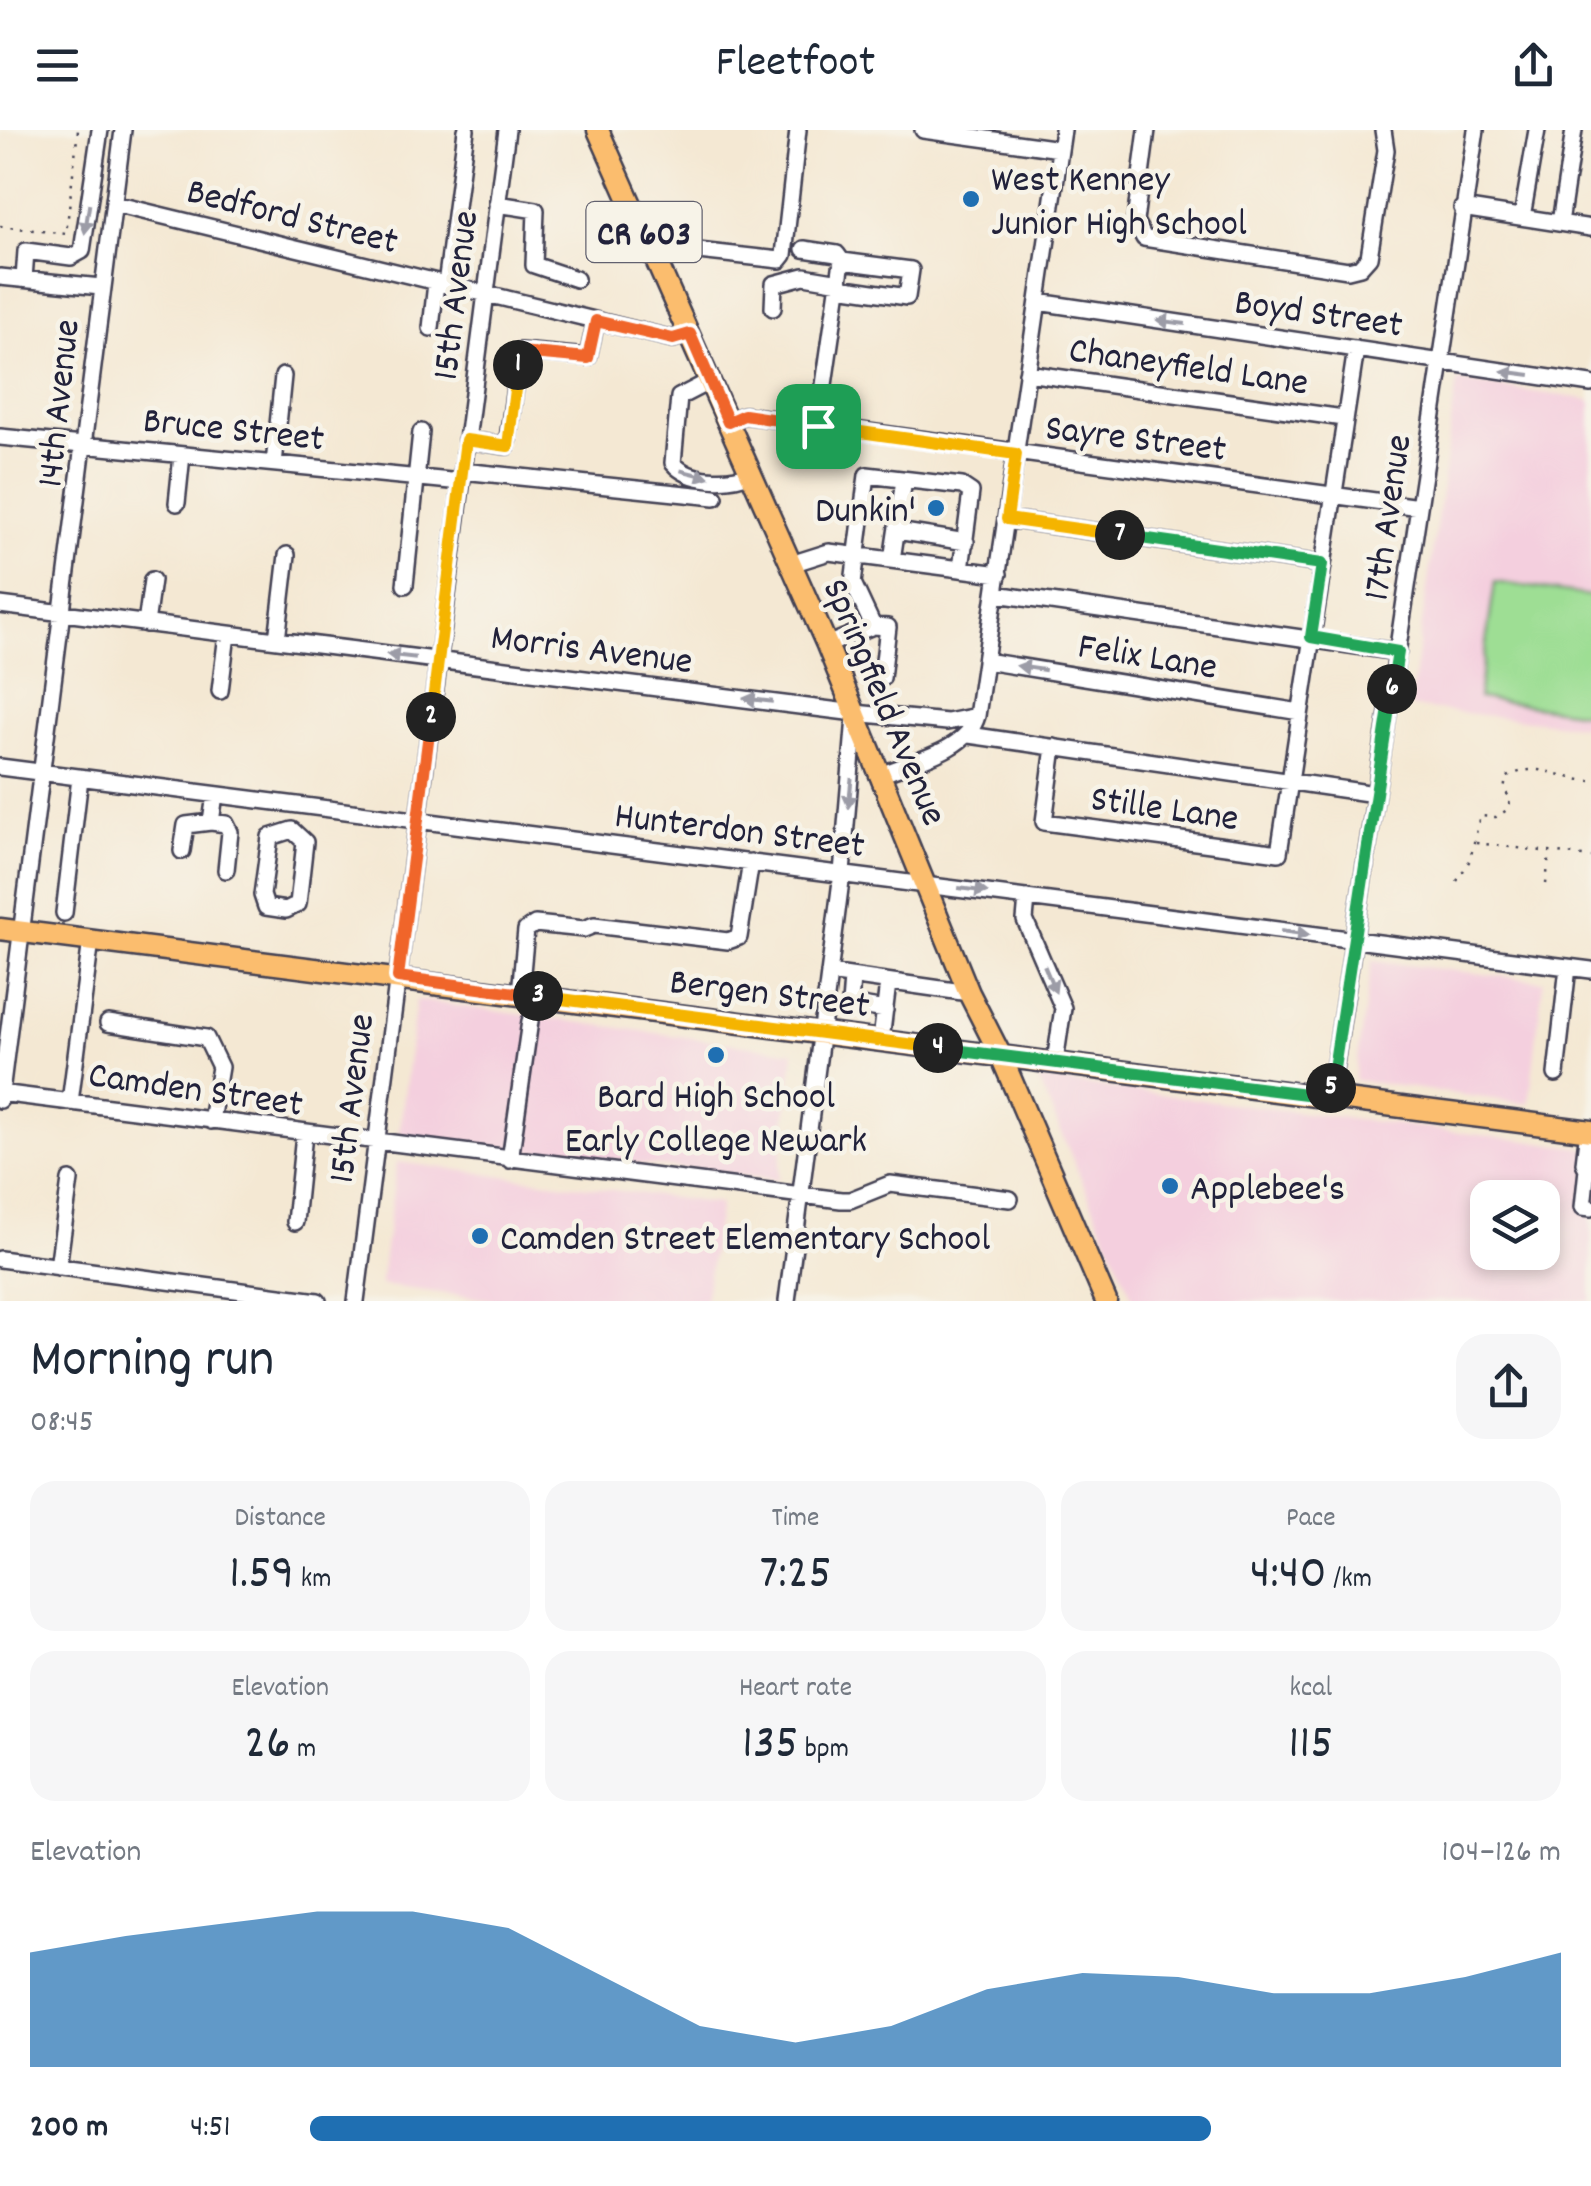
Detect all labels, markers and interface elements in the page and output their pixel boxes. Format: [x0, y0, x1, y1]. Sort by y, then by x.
text: Fleetfoot [716, 33, 875, 97]
icon: menu [30, 38, 85, 93]
icon: share [1506, 38, 1561, 93]
place label: West Kenney Junior High School [991, 155, 1247, 254]
street label: Bedford Street [180, 167, 403, 272]
marker: West Kenney Junior High School [960, 188, 982, 210]
road number: CR 603 [586, 202, 702, 262]
one-way arrow [78, 204, 94, 236]
street label: 15th Avenue [421, 208, 496, 383]
street label: Boyd Street [1231, 277, 1406, 355]
one-way arrow [1155, 314, 1186, 329]
street label: 14th Avenue [25, 317, 98, 490]
street label: Chaneyfield Lane [1065, 325, 1311, 413]
pin: 1 [493, 340, 543, 390]
text: 1 [515, 345, 521, 385]
one-way arrow [1499, 364, 1531, 380]
pin [776, 384, 861, 469]
street label: Bruce Street [140, 396, 327, 469]
icon: arrive [791, 399, 846, 454]
street label: Sayre Street [1042, 403, 1229, 480]
street label: 17th Avenue [1352, 431, 1429, 604]
one-way arrow [680, 466, 711, 482]
place label: Dunkin' [815, 486, 916, 541]
marker: Dunkin' [925, 497, 947, 519]
pin: 7 [1095, 510, 1145, 560]
text: 7 [1115, 515, 1125, 555]
street label: Springfield Avenue [805, 571, 959, 835]
street label: Morris Avenue [487, 613, 695, 692]
street label: Felix Lane [1074, 621, 1221, 698]
one-way arrow [384, 647, 416, 663]
one-way arrow [1015, 660, 1046, 676]
pin: 6 [1367, 664, 1417, 714]
text: 6 [1385, 669, 1399, 709]
pin: 2 [406, 692, 456, 742]
one-way arrow [742, 692, 773, 708]
text: 2 [425, 697, 437, 737]
street label: Stille Lane [1087, 774, 1242, 849]
one-way arrow [842, 777, 858, 809]
street label: Hunterdon Street [611, 791, 868, 876]
one-way arrow [958, 883, 990, 899]
one-way arrow [1280, 926, 1312, 942]
street label: Bergen Street [666, 957, 872, 1036]
one-way arrow [1042, 964, 1058, 994]
pin: 3 [513, 971, 563, 1021]
text: 3 [532, 976, 544, 1016]
street label: 15th Avenue [317, 1011, 392, 1186]
pin: 4 [913, 1023, 963, 1073]
text: 4 [932, 1028, 944, 1068]
marker: Bard High School Early College Newark [705, 1044, 727, 1066]
street label: Camden Street [85, 1050, 306, 1135]
pin: 5 [1306, 1063, 1356, 1113]
text: 5 [1325, 1068, 1337, 1108]
place label: Bard High School Early College Newark [565, 1072, 867, 1171]
place label: Applebee's [1190, 1164, 1345, 1219]
marker: Applebee's [1159, 1175, 1181, 1197]
map controls [1470, 1180, 1560, 1270]
button: layers [1470, 1180, 1560, 1270]
place label: Camden Street Elementary School [500, 1214, 990, 1269]
marker: Camden Street Elementary School [469, 1225, 491, 1247]
text: Morning run [30, 1324, 274, 1403]
button: share [1456, 1334, 1561, 1439]
text: 08:45 [30, 1401, 94, 1447]
text: Distance [234, 1500, 326, 1540]
text: Time [772, 1500, 819, 1540]
text: Pace [1286, 1500, 1336, 1540]
text: 1.59 [229, 1540, 294, 1612]
text: 7:25 [759, 1540, 832, 1612]
text: 4:40 [1250, 1540, 1327, 1612]
text: km [294, 1561, 331, 1601]
text: /km [1327, 1561, 1372, 1601]
text: Elevation [231, 1670, 329, 1710]
text: Heart rate [739, 1670, 852, 1710]
text: kcal [1290, 1670, 1332, 1710]
text: 26 [244, 1710, 291, 1782]
text: 135 [742, 1710, 798, 1782]
text: 115 [1288, 1710, 1333, 1782]
text: m [291, 1731, 316, 1771]
text: bpm [798, 1731, 849, 1771]
text: Elevation [30, 1831, 141, 1877]
text: 104–126 m [1441, 1831, 1561, 1877]
text: 200 m [30, 2106, 108, 2152]
text: 4:51 [190, 2106, 230, 2152]

